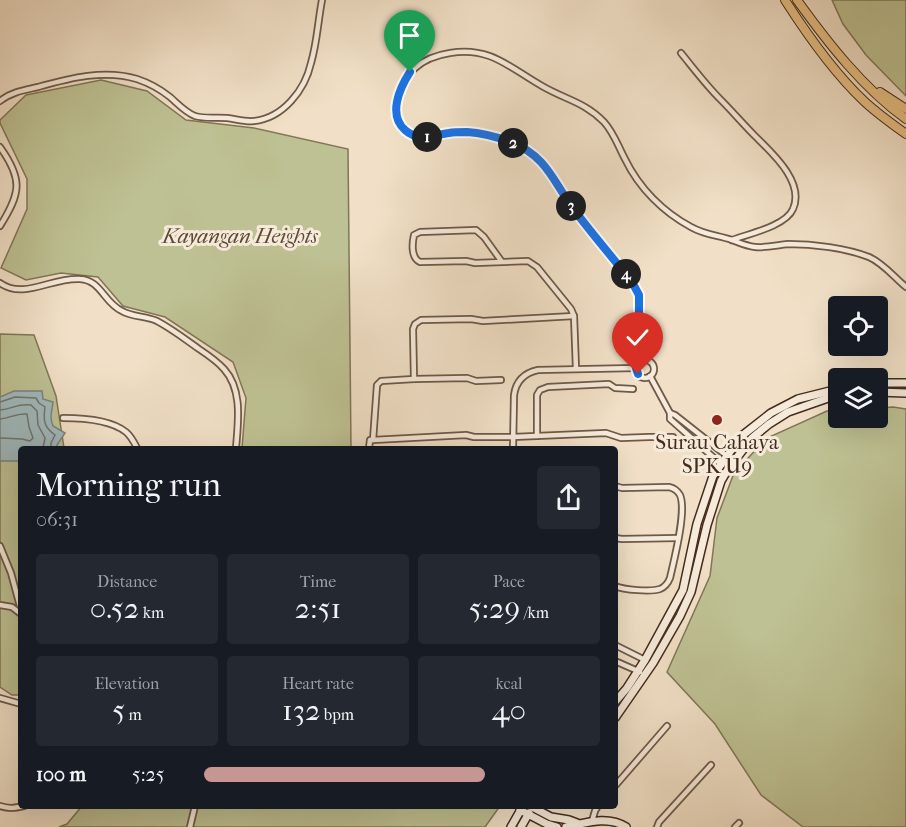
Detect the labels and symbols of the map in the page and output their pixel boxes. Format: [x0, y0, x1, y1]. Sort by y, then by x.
pin [384, 10, 435, 72]
pin: 1 [412, 122, 442, 152]
pin: 2 [498, 128, 528, 158]
pin: 3 [556, 191, 586, 221]
park label: Kayangan Heights [160, 224, 318, 248]
pin: 4 [611, 259, 641, 289]
pin [612, 312, 663, 374]
marker: Surau Cahaya SPK U9 [710, 413, 724, 427]
place label: Surau Cahaya SPK U9 [655, 430, 779, 478]

